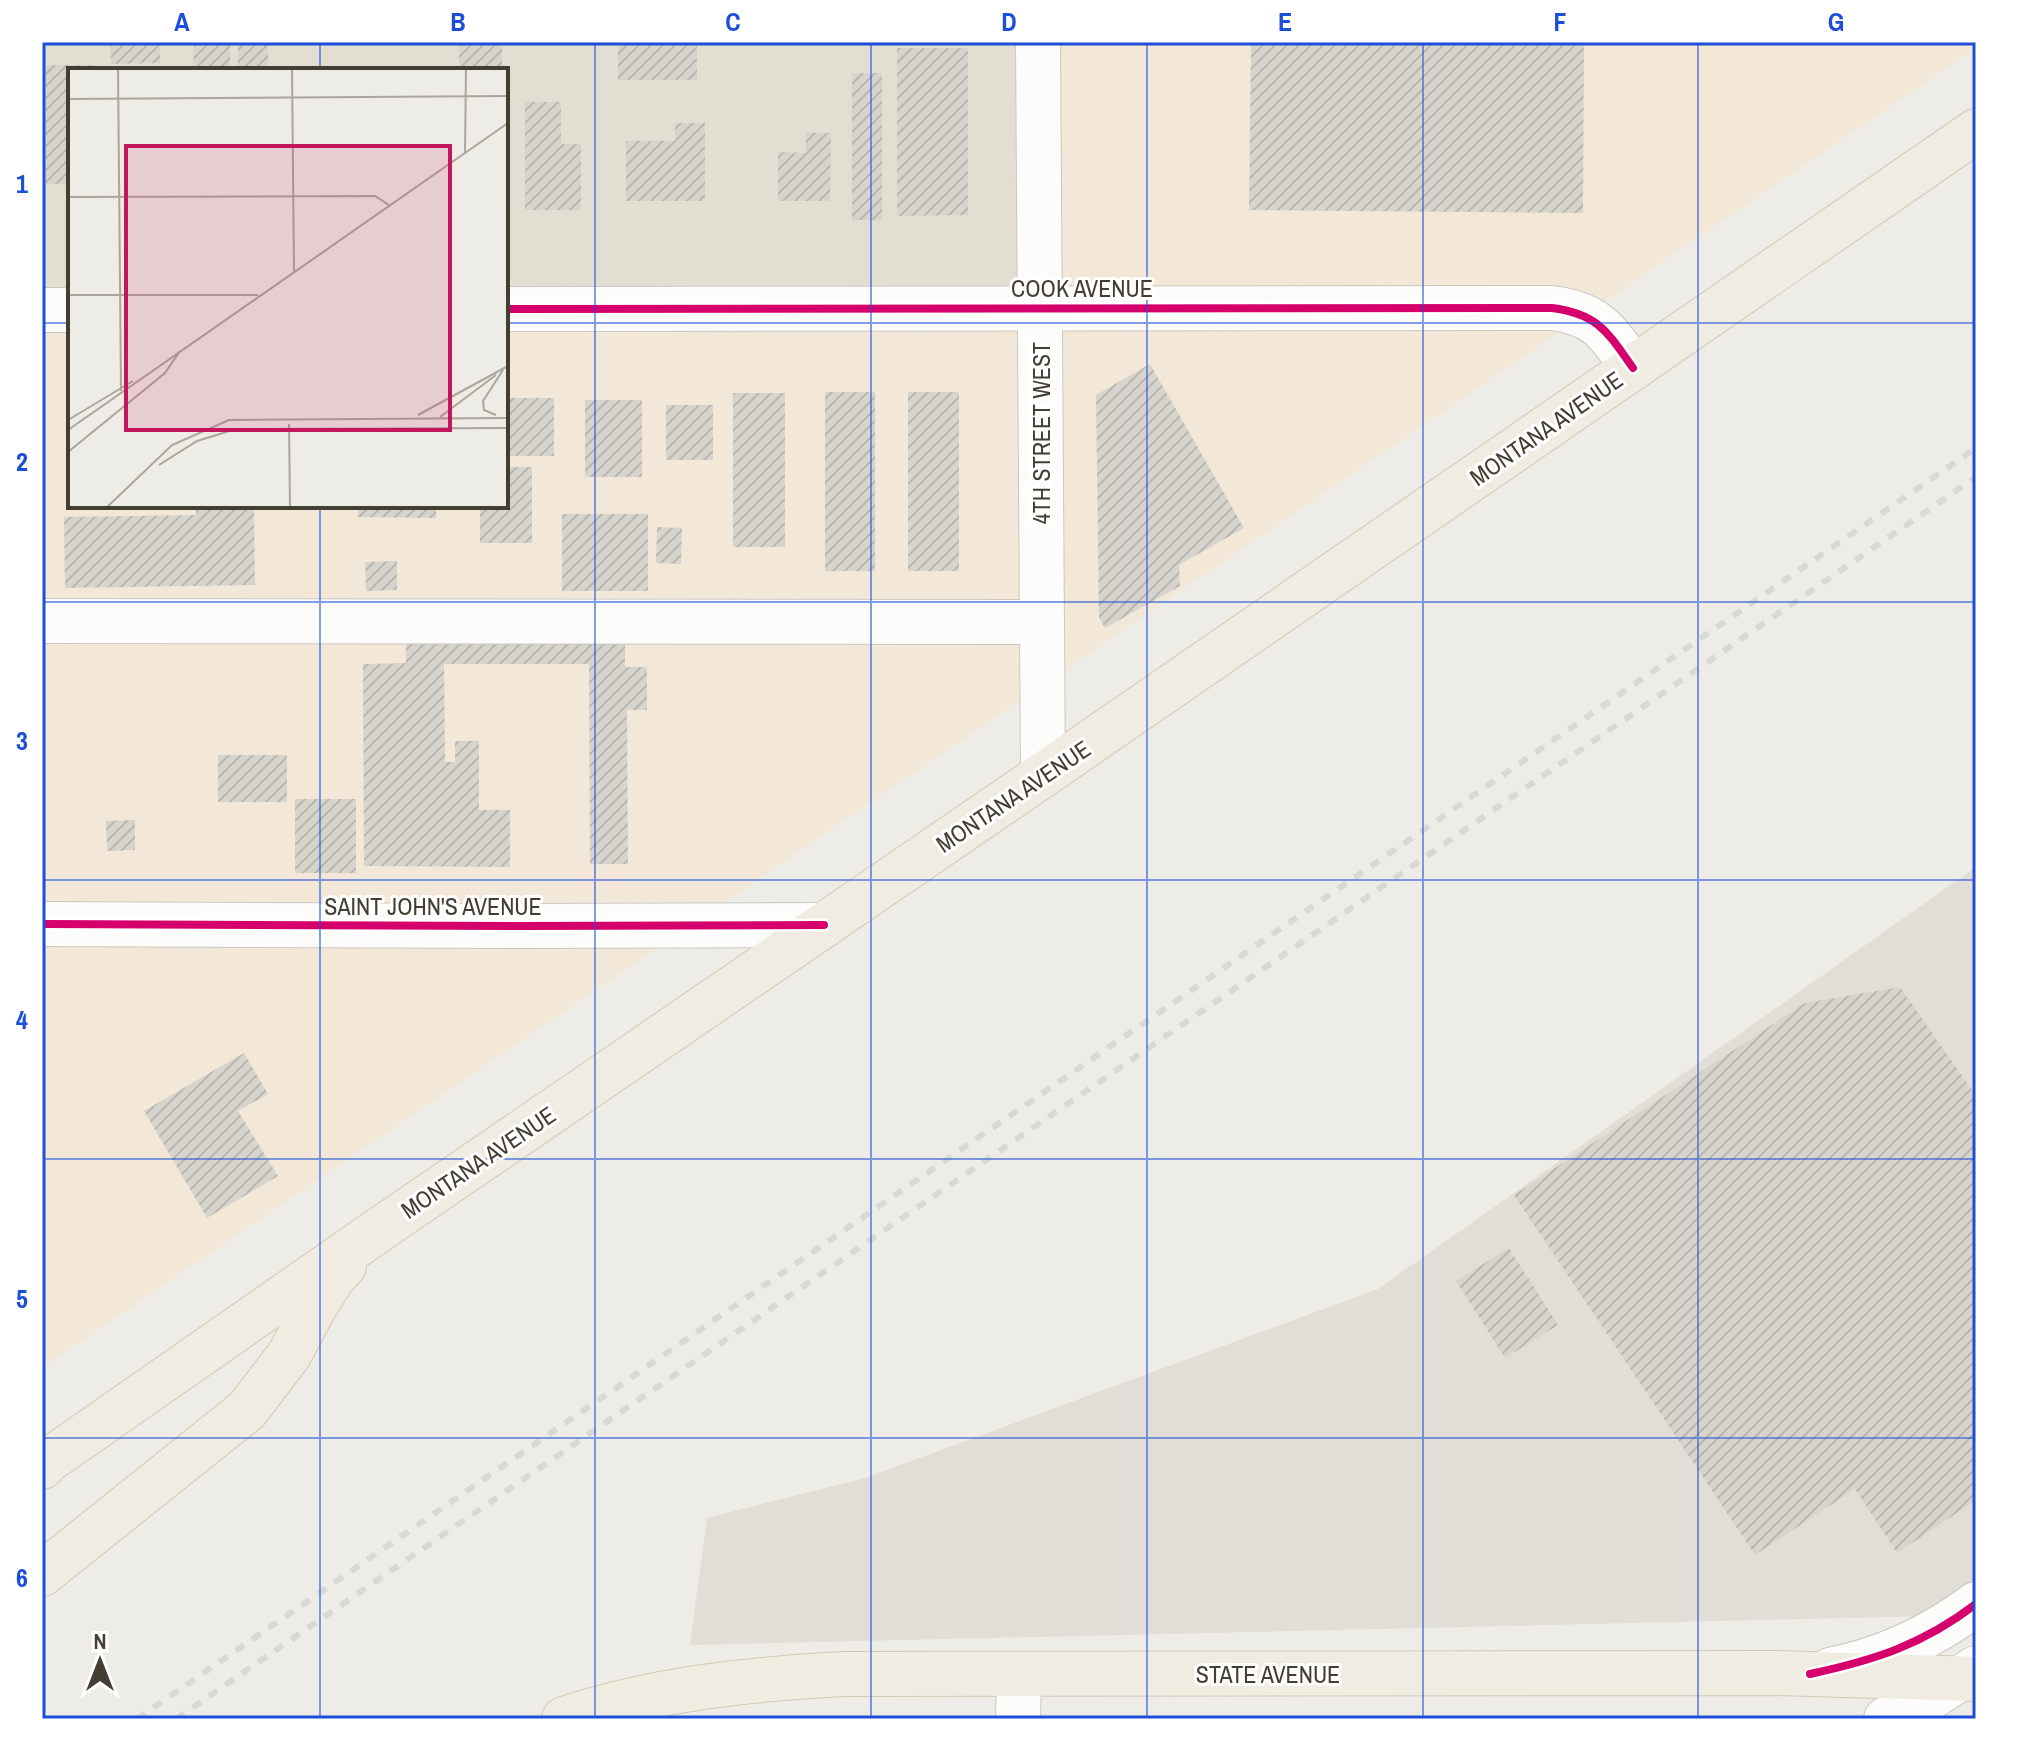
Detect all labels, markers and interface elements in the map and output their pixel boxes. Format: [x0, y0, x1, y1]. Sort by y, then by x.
text: A [174, 4, 190, 39]
text: B [450, 4, 466, 39]
text: C [725, 4, 741, 39]
text: D [1001, 4, 1017, 39]
text: E [1278, 4, 1292, 39]
text: F [1553, 4, 1567, 39]
text: G [1828, 4, 1844, 39]
inset map [68, 68, 508, 508]
text: 1 [16, 166, 28, 201]
street label: COOK AVENUE [1011, 272, 1153, 304]
street label: 4TH STREET WEST [1025, 342, 1057, 524]
street label: MONTANA AVENUE [1463, 363, 1629, 493]
text: 2 [16, 444, 28, 479]
text: 3 [16, 723, 28, 758]
street label: MONTANA AVENUE [930, 732, 1096, 860]
street label: SAINT JOHN'S AVENUE [324, 890, 542, 922]
text: 4 [16, 1002, 28, 1037]
street label: MONTANA AVENUE [395, 1098, 561, 1226]
text: 5 [16, 1281, 28, 1316]
text: 6 [16, 1560, 28, 1595]
north arrow [60, 1621, 140, 1701]
text: N [93, 1626, 107, 1656]
street label: STATE AVENUE [1196, 1658, 1340, 1690]

